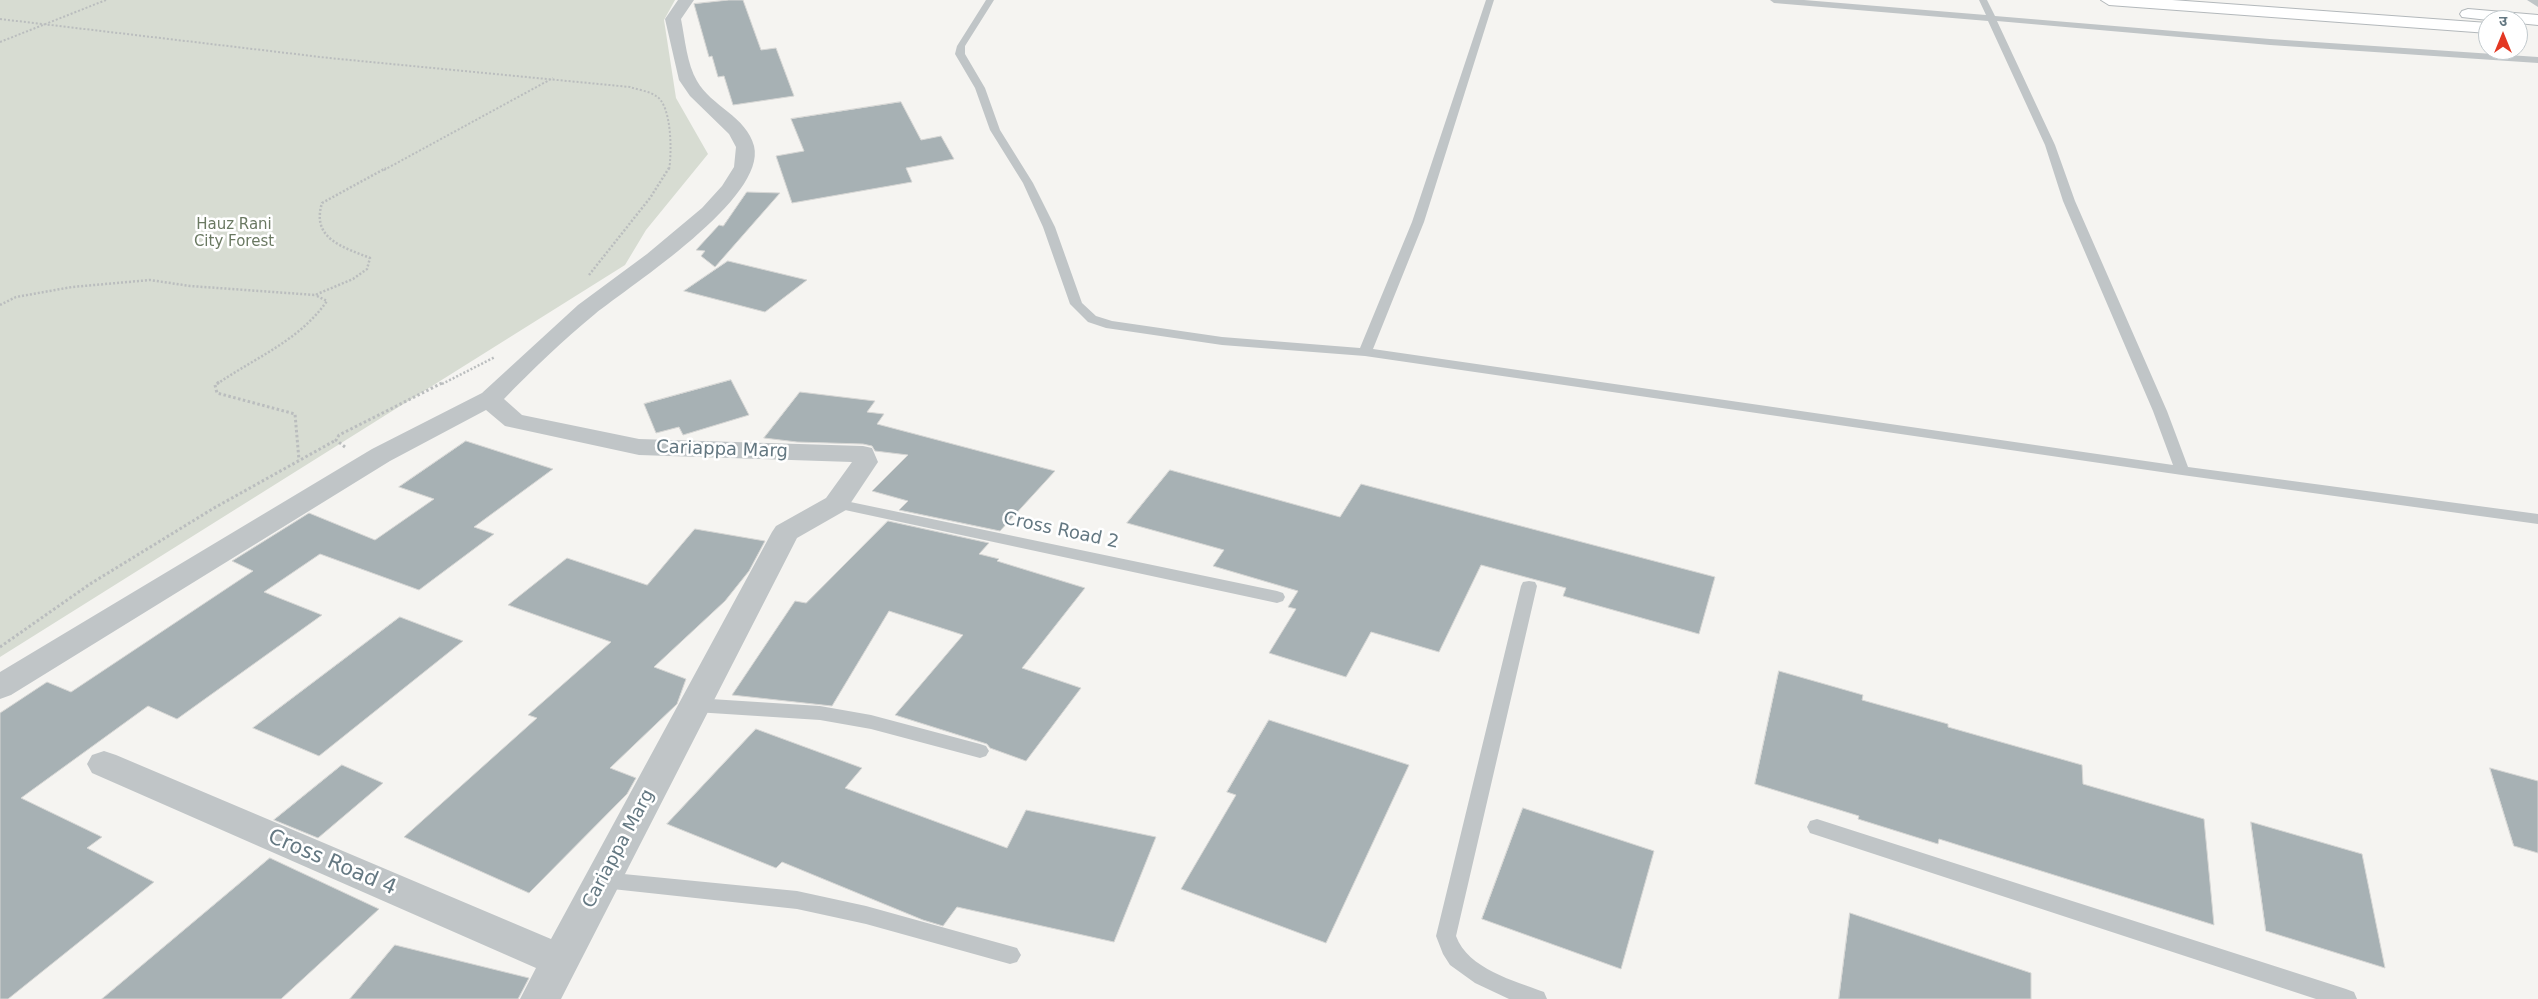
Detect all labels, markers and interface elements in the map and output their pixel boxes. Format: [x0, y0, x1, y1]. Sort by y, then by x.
north arrow [2478, 10, 2528, 60]
text: उ [2499, 13, 2507, 29]
park label: Hauz Rani City Forest [194, 216, 274, 251]
street label: Cariappa Marg [656, 437, 788, 463]
street label: Cross Road 2 [1001, 508, 1121, 554]
street label: Cariappa Marg [579, 786, 659, 912]
street label: Cross Road 4 [264, 825, 400, 901]

